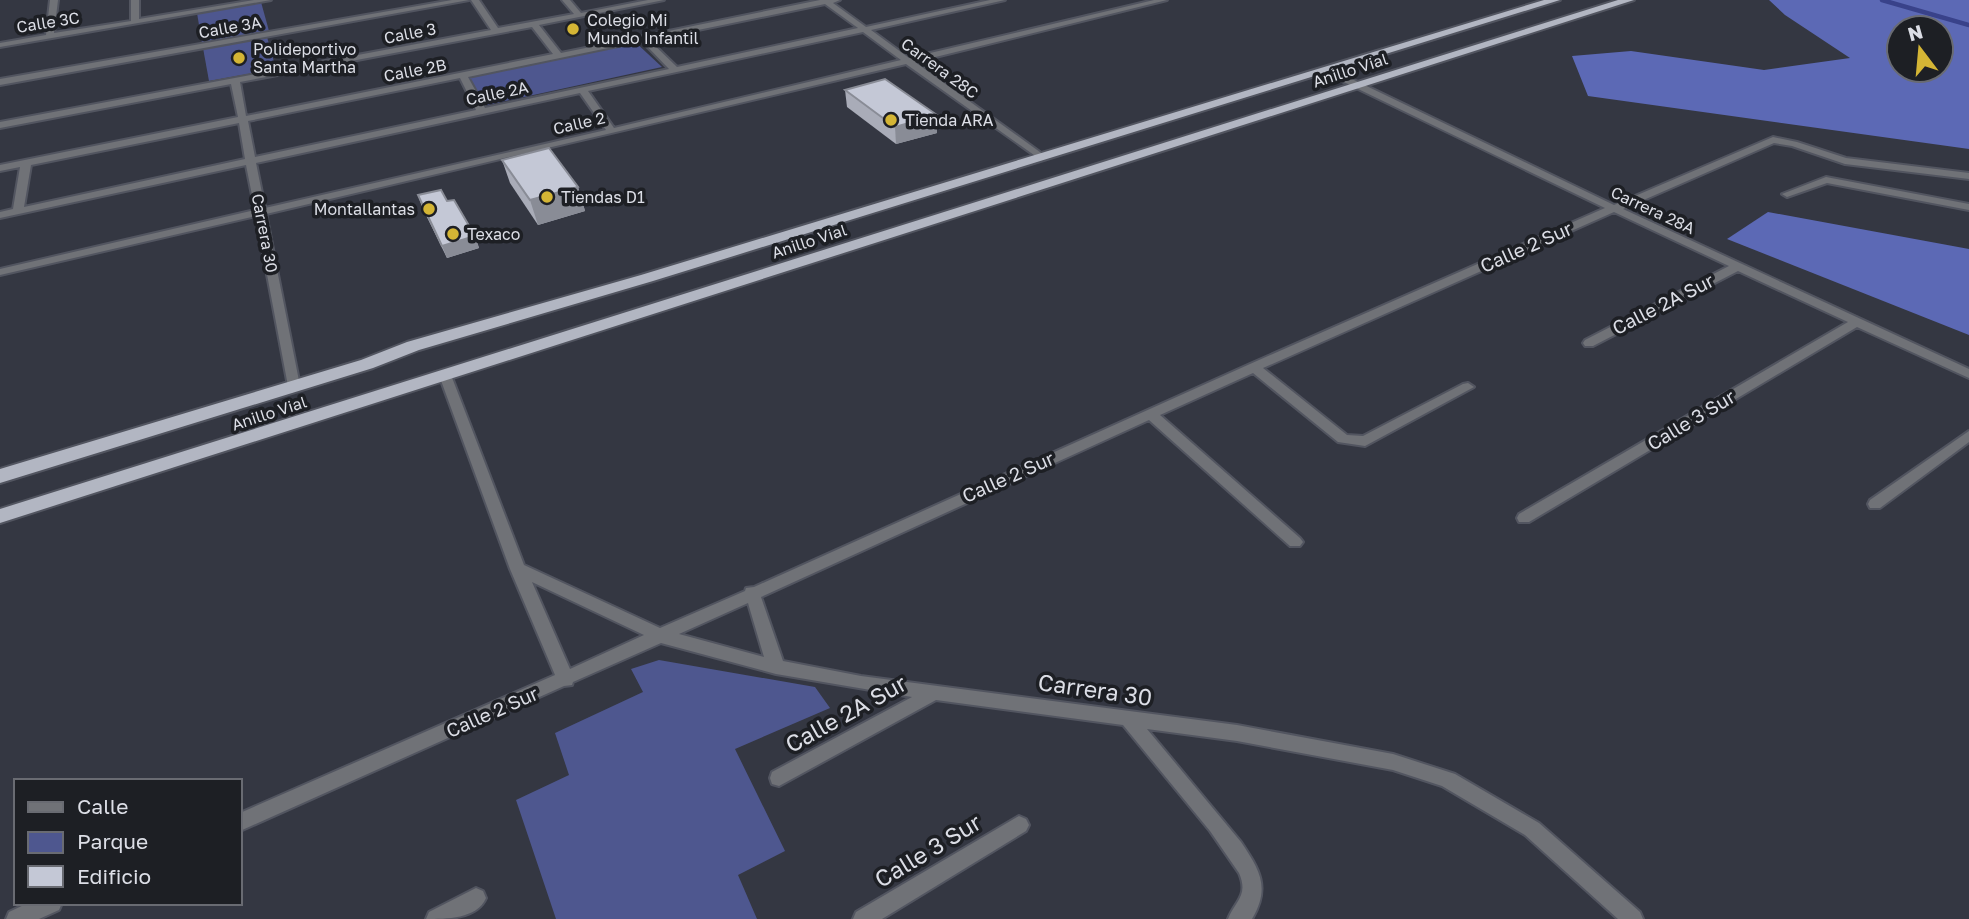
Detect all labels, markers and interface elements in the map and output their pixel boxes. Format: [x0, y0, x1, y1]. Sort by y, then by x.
street label: Calle 3C [15, 7, 81, 37]
place label: Colegio Mi Mundo Infantil [587, 10, 699, 48]
street label: Calle 3A [197, 12, 263, 42]
north arrow [1885, 14, 1955, 84]
street label: Calle 3 [382, 18, 438, 48]
text: N [1905, 19, 1925, 45]
marker: Colegio Mi Mundo Infantil [565, 21, 581, 37]
street label: Carrera 28C [897, 33, 983, 103]
place label: Polideportivo Santa Martha [253, 39, 356, 77]
street label: Anillo Vial [1310, 48, 1390, 92]
marker: Polideportivo Santa Martha [231, 50, 247, 66]
street label: Calle 2B [382, 54, 448, 86]
street label: Calle 2A [464, 77, 530, 109]
street label: Calle 2 [551, 107, 607, 139]
place label: Tienda ARA [905, 110, 994, 130]
marker: Tienda ARA [883, 112, 899, 128]
street label: Carrera 28A [1608, 182, 1698, 238]
place label: Tiendas D1 [561, 187, 645, 207]
marker: Tiendas D1 [539, 189, 555, 205]
street label: Carrera 30 [248, 192, 282, 274]
place label: Montallantas [314, 199, 415, 219]
marker: Montallantas [421, 201, 437, 217]
street label: Calle 2 Sur [1476, 216, 1576, 277]
street label: Anillo Vial [769, 219, 849, 263]
place label: Texaco [467, 224, 520, 244]
marker: Texaco [445, 226, 461, 242]
street label: Calle 2A Sur [1608, 268, 1718, 339]
street label: Calle 3 Sur [1643, 384, 1739, 455]
street label: Anillo Vial [229, 391, 309, 435]
street label: Calle 2 Sur [958, 446, 1058, 507]
street label: Carrera 30 [1036, 667, 1154, 711]
street label: Calle 2A Sur [780, 668, 911, 758]
street label: Calle 2 Sur [442, 681, 542, 742]
legend [14, 779, 242, 905]
text: Calle [77, 793, 129, 819]
street label: Calle 3 Sur [869, 807, 986, 893]
text: Parque [77, 828, 148, 854]
text: Edificio [77, 863, 151, 889]

